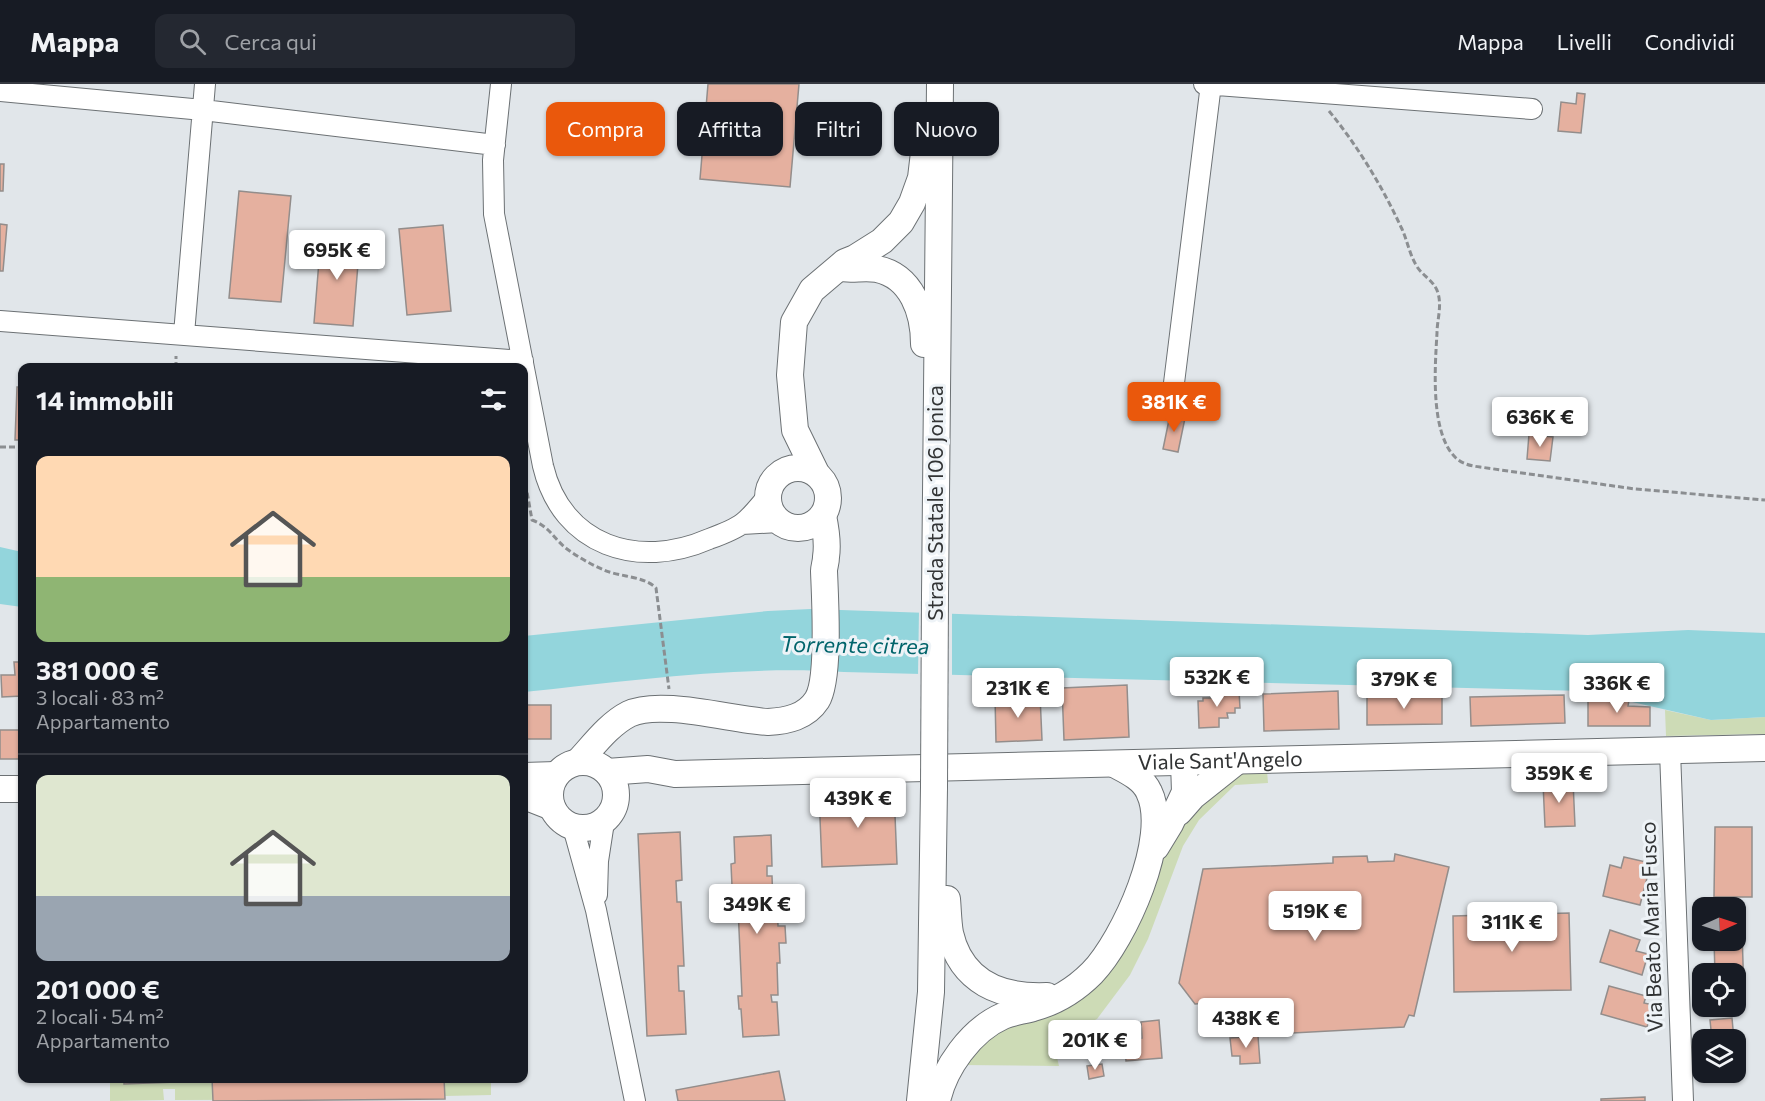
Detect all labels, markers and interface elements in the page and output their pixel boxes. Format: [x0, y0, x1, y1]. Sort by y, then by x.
search box [155, 14, 575, 68]
text: Mappa [30, 24, 119, 58]
icon: search [176, 25, 209, 58]
text: Cerca qui [224, 28, 317, 55]
text: Mappa [1457, 29, 1524, 54]
text: Livelli [1557, 29, 1612, 54]
text: Condividi [1645, 29, 1735, 54]
chip: Compra [546, 102, 665, 156]
chip: Affitta [677, 102, 783, 156]
chip: Filtri [795, 102, 882, 156]
chip: Nuovo [894, 102, 999, 156]
pin: 695K € [288, 230, 386, 281]
text: 695K € [303, 237, 371, 261]
pin: 381K € [1125, 382, 1223, 433]
icon: filters [477, 383, 510, 416]
text: 14 immobili [36, 384, 174, 415]
street label: Strada Statale 106 Jonica [922, 385, 947, 621]
text: 381K € [1142, 389, 1206, 413]
pin: 636K € [1491, 397, 1589, 448]
text: 636K € [1506, 404, 1574, 428]
icon: home [219, 495, 327, 603]
water label: Torrente citrea [780, 630, 930, 659]
text: 381 000 € [36, 654, 159, 685]
pin: 532K € [1168, 657, 1266, 708]
pin: 379K € [1355, 659, 1453, 710]
pin: 336K € [1568, 663, 1666, 714]
text: 532K € [1184, 664, 1250, 688]
text: 379K € [1371, 666, 1437, 690]
pin: 231K € [969, 668, 1067, 719]
text: 336K € [1583, 670, 1651, 694]
text: 231K € [986, 675, 1050, 699]
text: 3 locali · 83 m² [36, 685, 164, 709]
text: Appartamento [36, 709, 170, 733]
street label: Viale Sant'Angelo [1137, 745, 1303, 774]
pin: 359K € [1510, 753, 1608, 804]
text: 359K € [1525, 760, 1593, 784]
pin: 439K € [809, 778, 907, 829]
text: 439K € [824, 785, 892, 809]
icon: home [219, 814, 327, 922]
street label: Via Beato Maria Fusco [1634, 821, 1667, 1033]
pin: 349K € [708, 884, 806, 935]
text: 349K € [723, 891, 791, 915]
pin: 519K € [1266, 891, 1364, 942]
north arrow [1692, 897, 1746, 951]
map controls [1692, 897, 1746, 1083]
text: 519K € [1283, 898, 1347, 922]
pin: 311K € [1463, 902, 1561, 953]
text: 311K € [1481, 909, 1543, 933]
button: locate [1692, 963, 1746, 1017]
text: 201 000 € [36, 973, 160, 1004]
pin: 438K € [1197, 998, 1295, 1049]
text: 2 locali · 54 m² [36, 1004, 164, 1028]
text: 438K € [1212, 1005, 1280, 1029]
pin: 201K € [1046, 1020, 1144, 1071]
text: 201K € [1062, 1027, 1128, 1051]
text: Appartamento [36, 1028, 170, 1052]
button: layers [1692, 1029, 1746, 1083]

